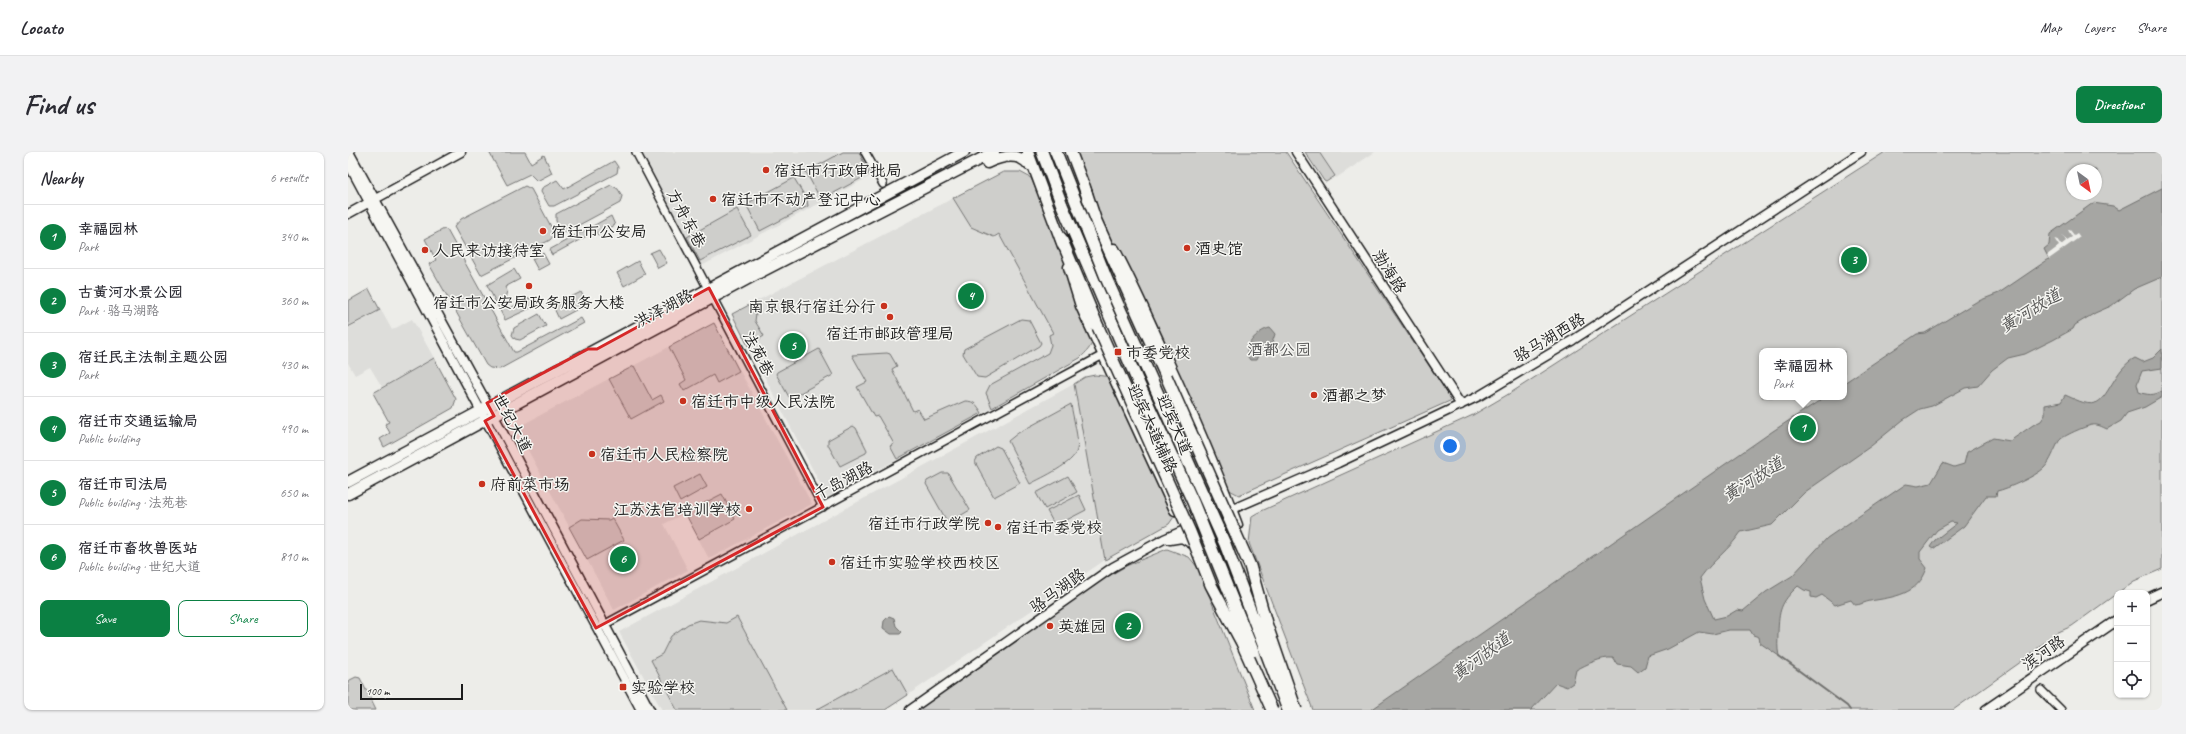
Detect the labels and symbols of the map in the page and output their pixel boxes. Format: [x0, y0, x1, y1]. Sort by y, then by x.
place label: 宿迁市行政审批局 [774, 161, 902, 181]
north arrow [2066, 164, 2102, 200]
marker: 宿迁市行政审批局 [761, 165, 771, 175]
street label: 方舟东巷 [662, 186, 710, 251]
place label: 宿迁市不动产登记中心 [721, 190, 881, 210]
marker: 宿迁市不动产登记中心 [708, 194, 718, 204]
place label: 宿迁市公安局 [551, 222, 647, 242]
marker: 宿迁市公安局 [538, 226, 548, 236]
place label: 酒史馆 [1195, 239, 1243, 259]
place label: 人民来访接待室 [433, 241, 545, 261]
marker: 酒史馆 [1182, 243, 1192, 253]
marker: 人民来访接待室 [420, 245, 430, 255]
pin: 3 [1841, 245, 1867, 275]
street label: 渤海路 [1368, 246, 1411, 297]
marker: 宿迁市公安局政务服务大楼 [524, 281, 534, 291]
pin: 4 [958, 281, 984, 311]
water label: 黄河故道 [1996, 283, 2067, 337]
street label: 洪泽湖路 [631, 285, 696, 333]
place label: 宿迁市公安局政务服务大楼 [433, 293, 625, 313]
place label: 南京银行宿迁分行 [748, 297, 876, 317]
marker: 南京银行宿迁分行 [879, 301, 889, 311]
street label: 骆马湖西路 [1510, 309, 1589, 367]
marker: 宿迁市邮政管理局 [885, 312, 895, 322]
place label: 宿迁市邮政管理局 [826, 324, 954, 344]
street label: 法苑巷 [738, 328, 778, 379]
pin: 5 [780, 331, 806, 361]
park label: 酒都公园 [1247, 340, 1311, 360]
place label: 市委党校 [1126, 343, 1190, 363]
marker: 市委党校 [1113, 347, 1123, 357]
street label: 迎宾大道辅路 [1123, 381, 1181, 476]
place label: 酒都之梦 [1322, 386, 1386, 406]
marker: 酒都之梦 [1309, 390, 1319, 400]
street label: 世纪大道 [488, 391, 536, 456]
street label: 迎宾大道 [1152, 391, 1196, 458]
place label: 宿迁市中级人民法院 [691, 392, 835, 412]
marker: 宿迁市中级人民法院 [678, 396, 688, 406]
pin: 1 [1790, 413, 1816, 443]
your location [1440, 436, 1460, 456]
place label: 宿迁市人民检察院 [600, 445, 728, 465]
marker: 宿迁市人民检察院 [587, 449, 597, 459]
water label: 黄河故道 [1719, 451, 1789, 506]
street label: 千岛湖路 [811, 457, 876, 505]
place label: 府前菜市场 [490, 475, 570, 495]
marker: 府前菜市场 [477, 479, 487, 489]
place label: 江苏法官培训学校 [613, 500, 741, 520]
marker: 江苏法官培训学校 [744, 504, 754, 514]
place label: 宿迁市行政学院 [868, 514, 980, 534]
marker: 宿迁市行政学院 [983, 518, 993, 528]
place label: 宿迁市委党校 [1006, 518, 1102, 538]
marker: 宿迁市委党校 [993, 522, 1003, 532]
pin: 6 [610, 544, 636, 574]
place label: 宿迁市实验学校西校区 [840, 553, 1000, 573]
marker: 宿迁市实验学校西校区 [827, 557, 837, 567]
street label: 骆马湖路 [1026, 564, 1089, 618]
pin: 2 [1115, 611, 1141, 641]
place label: 英雄园 [1058, 617, 1106, 637]
marker: 英雄园 [1045, 621, 1055, 631]
water label: 黄河故道 [1448, 627, 1517, 685]
street label: 滨河路 [2018, 631, 2069, 675]
place label: 实验学校 [631, 678, 695, 698]
scale bar [360, 682, 463, 701]
marker: 实验学校 [618, 682, 628, 692]

